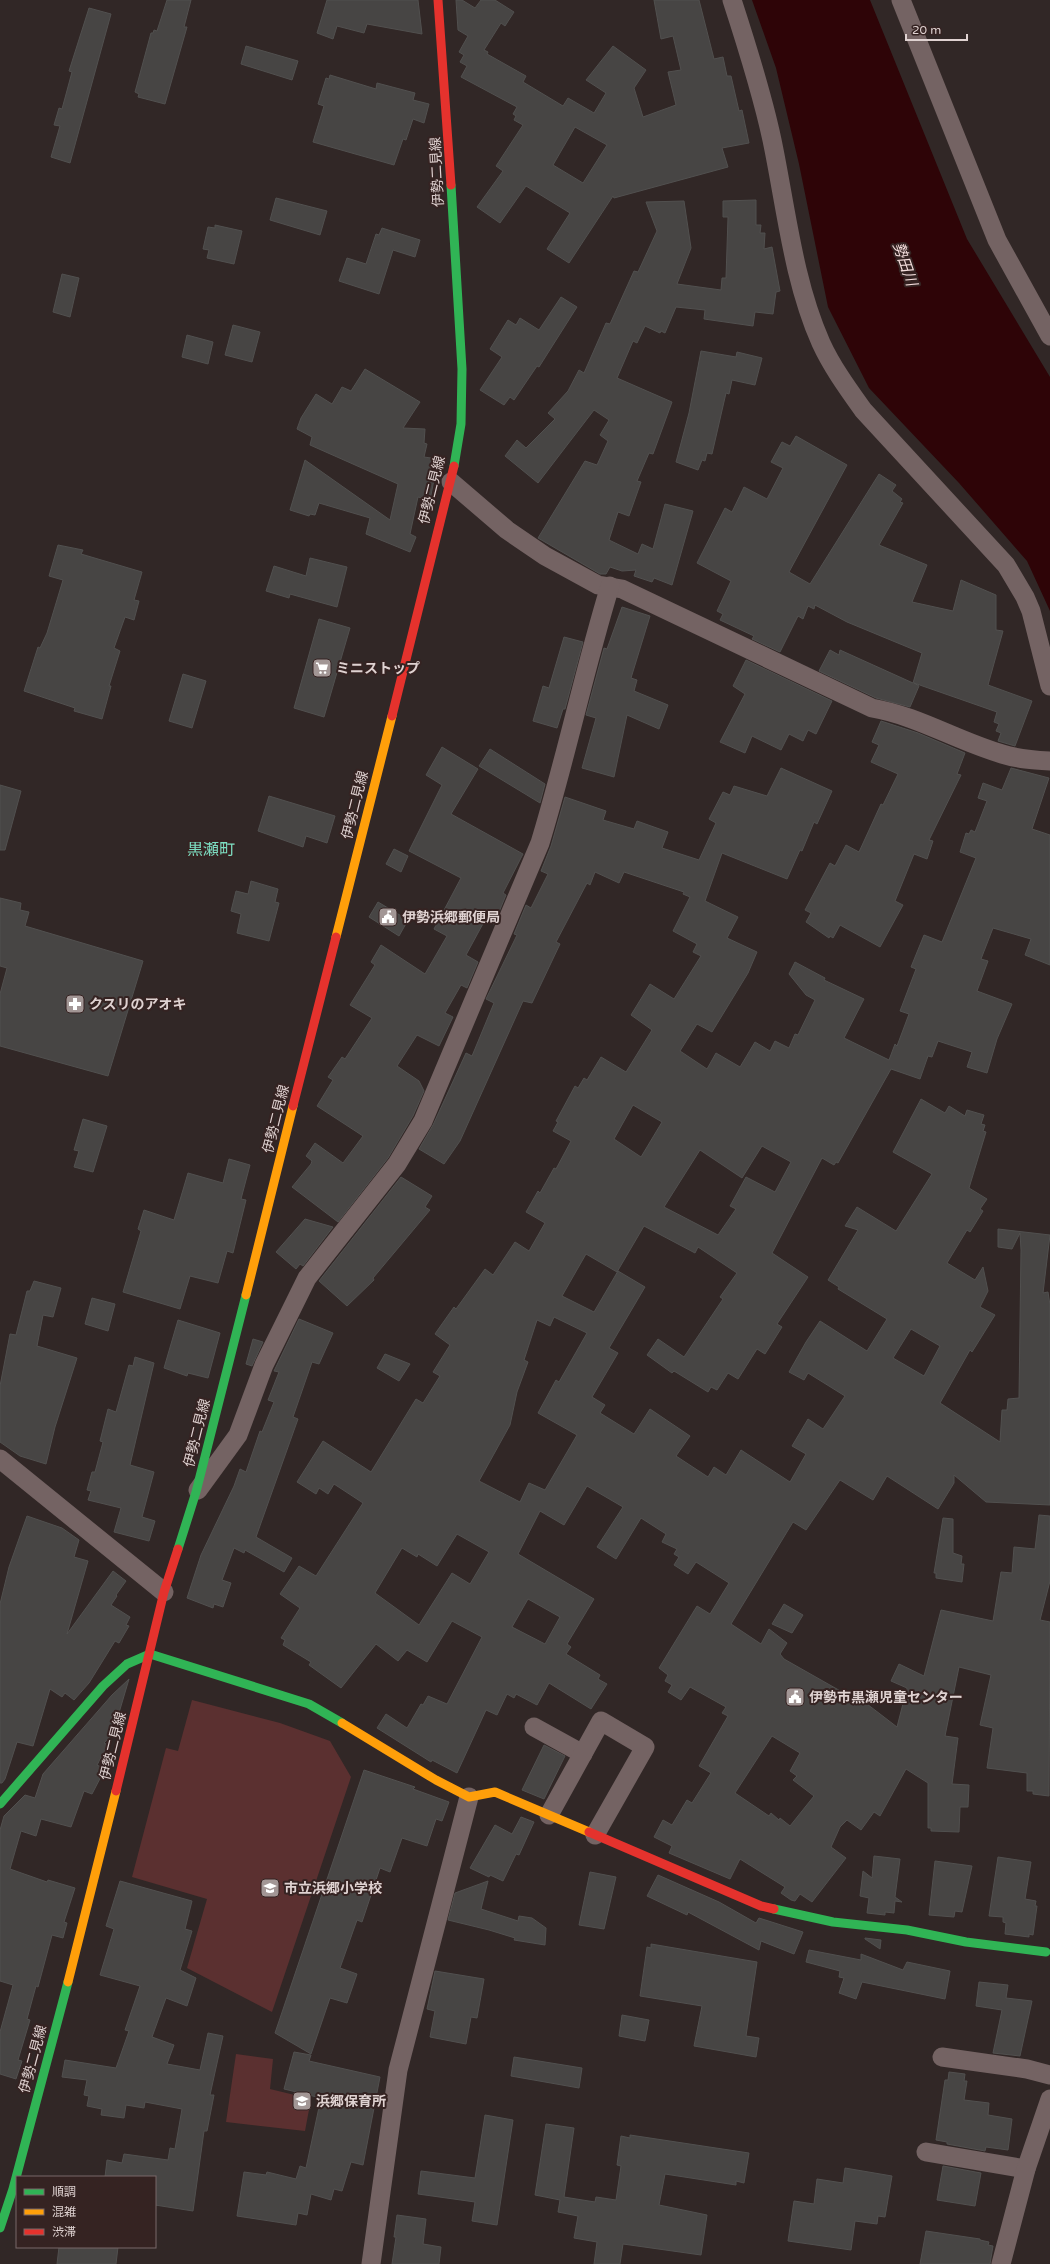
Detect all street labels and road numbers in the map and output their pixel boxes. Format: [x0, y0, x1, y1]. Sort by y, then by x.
street label: 伊勢二見線 [427, 137, 447, 207]
street label: 伊勢二見線 [415, 454, 449, 526]
street label: 伊勢二見線 [338, 769, 372, 841]
street label: 伊勢二見線 [259, 1083, 293, 1155]
street label: 伊勢二見線 [180, 1397, 214, 1469]
street label: 伊勢二見線 [96, 1710, 130, 1782]
street label: 伊勢二見線 [16, 2023, 50, 2095]

